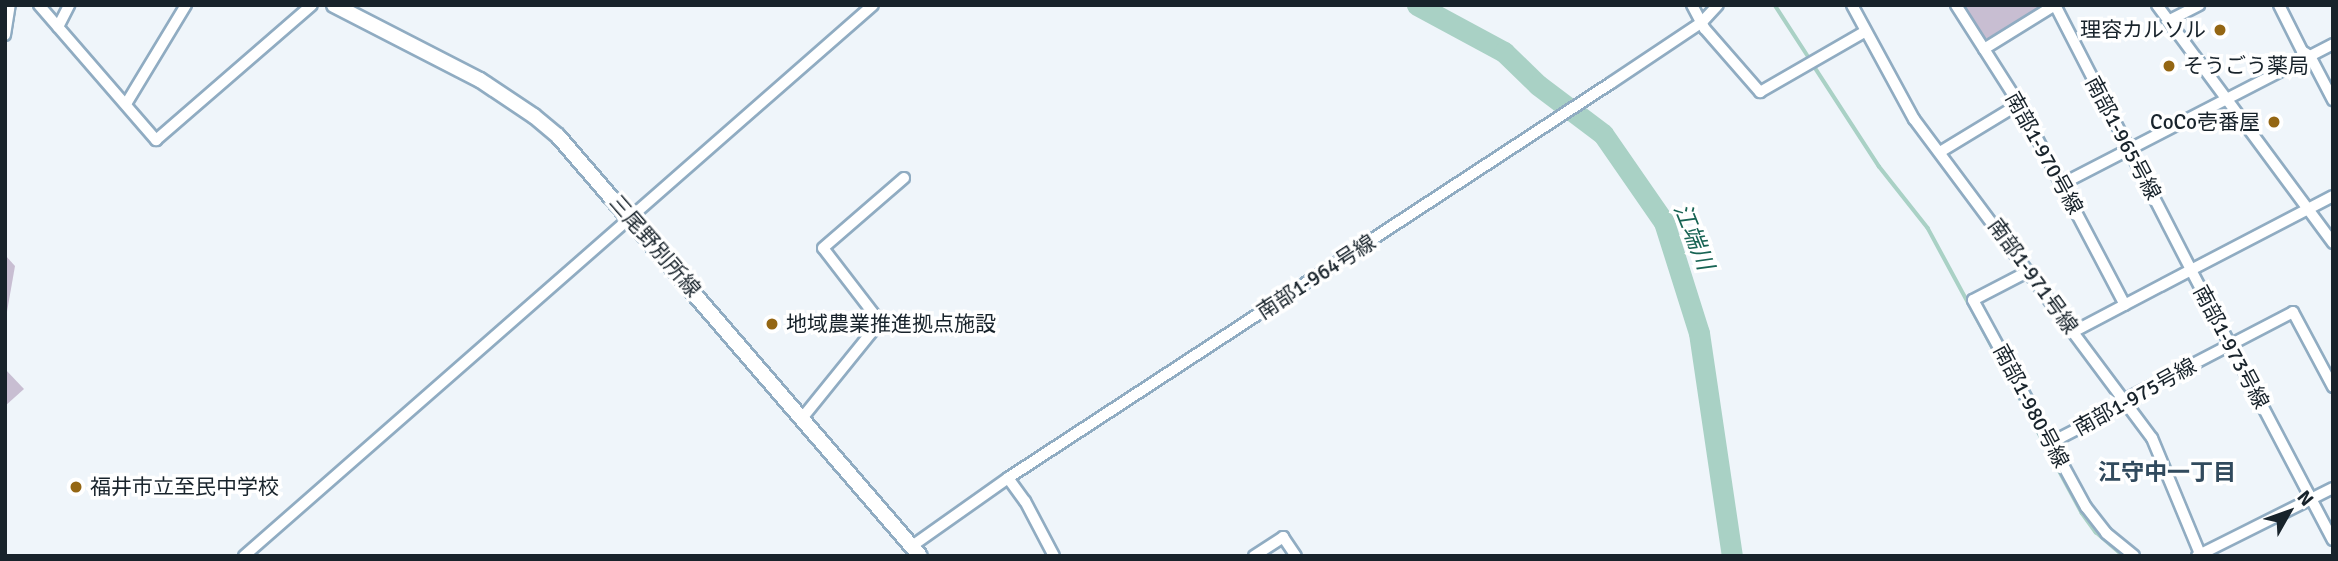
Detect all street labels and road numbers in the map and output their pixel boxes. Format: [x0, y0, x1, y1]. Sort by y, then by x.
street label: 南部1-965号線 [2080, 72, 2166, 204]
street label: 南部1-970号線 [2000, 87, 2088, 219]
street label: 三尾野別所線 [604, 190, 706, 302]
street label: 南部1-971号線 [1983, 213, 2083, 339]
street label: 南部1-964号線 [1252, 229, 1380, 325]
street label: 南部1-973号線 [2188, 281, 2274, 413]
street label: 南部1-980号線 [1988, 340, 2074, 472]
street label: 南部1-975号線 [2069, 353, 2201, 441]

